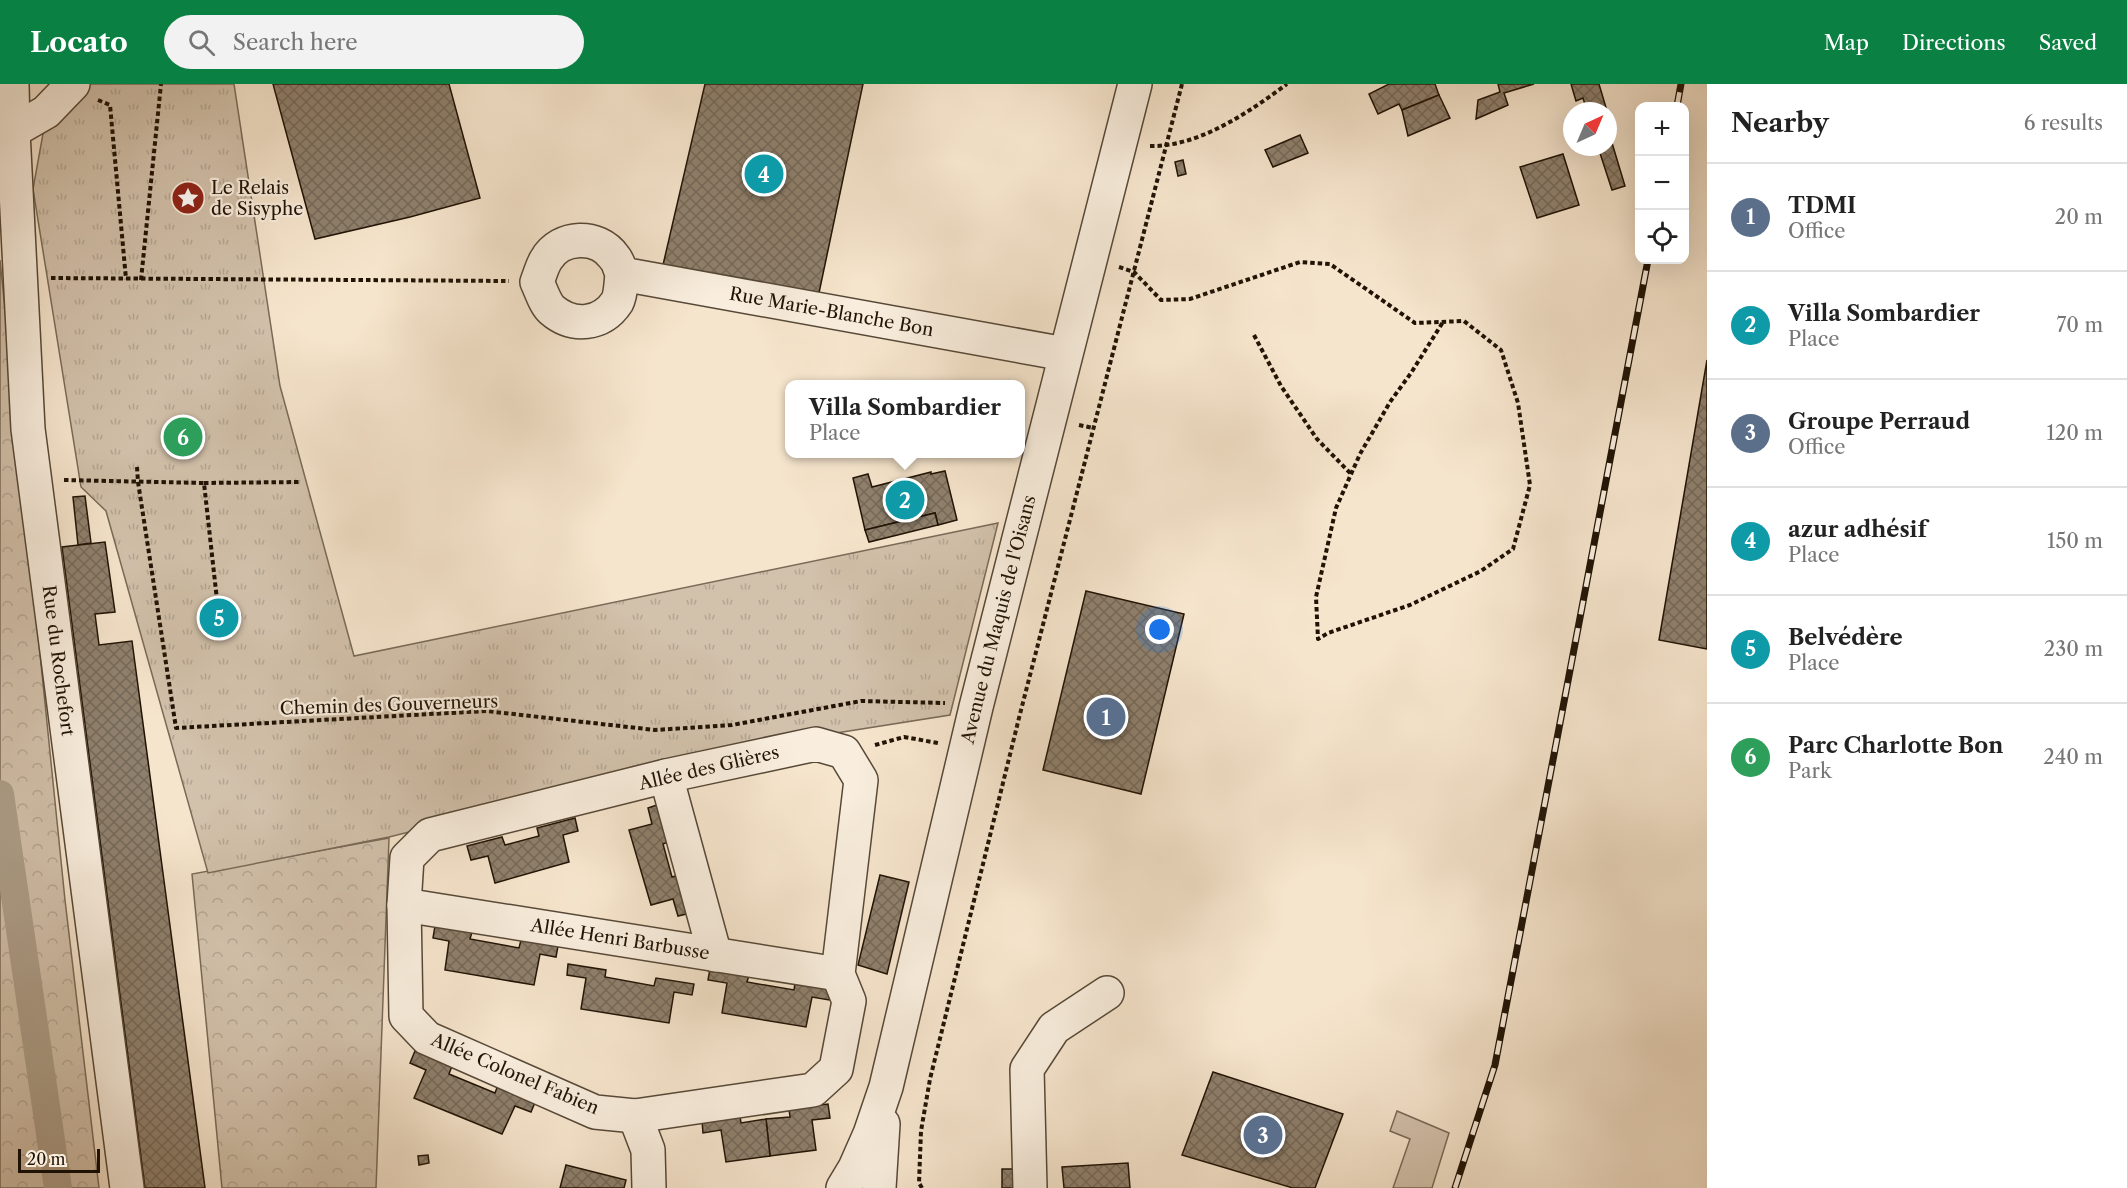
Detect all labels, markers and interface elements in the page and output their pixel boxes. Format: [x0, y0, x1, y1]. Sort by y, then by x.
search box [164, 15, 584, 69]
text: Locato [30, 25, 128, 59]
icon: search [185, 26, 218, 59]
text: Search here [233, 29, 358, 56]
text: Map [1824, 30, 1869, 55]
text: Directions [1902, 30, 2006, 55]
text: Saved [2039, 30, 2097, 55]
north arrow [1563, 102, 1617, 156]
map controls [1635, 102, 1689, 264]
button: + [1635, 102, 1689, 156]
text: Nearby [1731, 107, 1829, 139]
text: 6 results [2024, 111, 2103, 135]
pin: 4 [744, 152, 783, 196]
button: − [1635, 156, 1689, 210]
place label: Le Relais de Sisyphe [211, 177, 303, 220]
place icon: Le Relais de Sisyphe [170, 180, 206, 216]
text: TDMI [1788, 192, 1856, 219]
text: 1 [1746, 205, 1755, 229]
text: 20 m [2055, 205, 2103, 229]
button: locate [1635, 210, 1689, 264]
text: Office [1788, 219, 1846, 243]
street label: Rue Marie-Blanche Bon [728, 283, 935, 341]
text: Villa Sombardier [1788, 300, 1980, 327]
text: 2 [1745, 313, 1756, 337]
text: 70 m [2057, 313, 2103, 337]
text: Place [1788, 327, 1839, 351]
popup [785, 380, 1025, 458]
text: Villa Sombardier [809, 394, 1001, 421]
text: Groupe Perraud [1788, 408, 1970, 435]
pin: 6 [164, 414, 202, 460]
text: Place [809, 421, 860, 445]
text: 3 [1745, 421, 1756, 445]
text: 120 m [2046, 421, 2103, 445]
text: Office [1788, 435, 1846, 459]
pin: 2 [886, 478, 924, 522]
street label: Avenue du Maquis de l'Oisans [956, 493, 1041, 747]
text: azur adhésif [1788, 516, 1927, 543]
text: 4 [1745, 529, 1756, 553]
text: 150 m [2047, 529, 2103, 553]
text: Place [1788, 543, 1839, 567]
street label: Rue du Rochefort [37, 584, 79, 738]
pin: 5 [200, 596, 238, 640]
your location [1145, 615, 1174, 644]
text: Belvédère [1788, 624, 1903, 651]
text: 5 [1745, 637, 1756, 661]
text: 230 m [2044, 637, 2103, 661]
text: Place [1788, 651, 1839, 675]
street label: Chemin des Gouverneurs [279, 690, 499, 720]
pin: 1 [1086, 694, 1126, 740]
text: Parc Charlotte Bon [1788, 732, 2003, 759]
street label: Allée des Glières [636, 741, 781, 795]
text: 6 [1745, 745, 1756, 769]
text: 240 m [2043, 745, 2103, 769]
text: Park [1788, 759, 1831, 783]
street label: Allée Henri Barbusse [528, 914, 711, 964]
street label: Allée Colonel Fabien [427, 1028, 602, 1119]
pin: 3 [1244, 1112, 1282, 1158]
scale bar [18, 1146, 100, 1174]
text: 20 m [27, 1149, 66, 1169]

